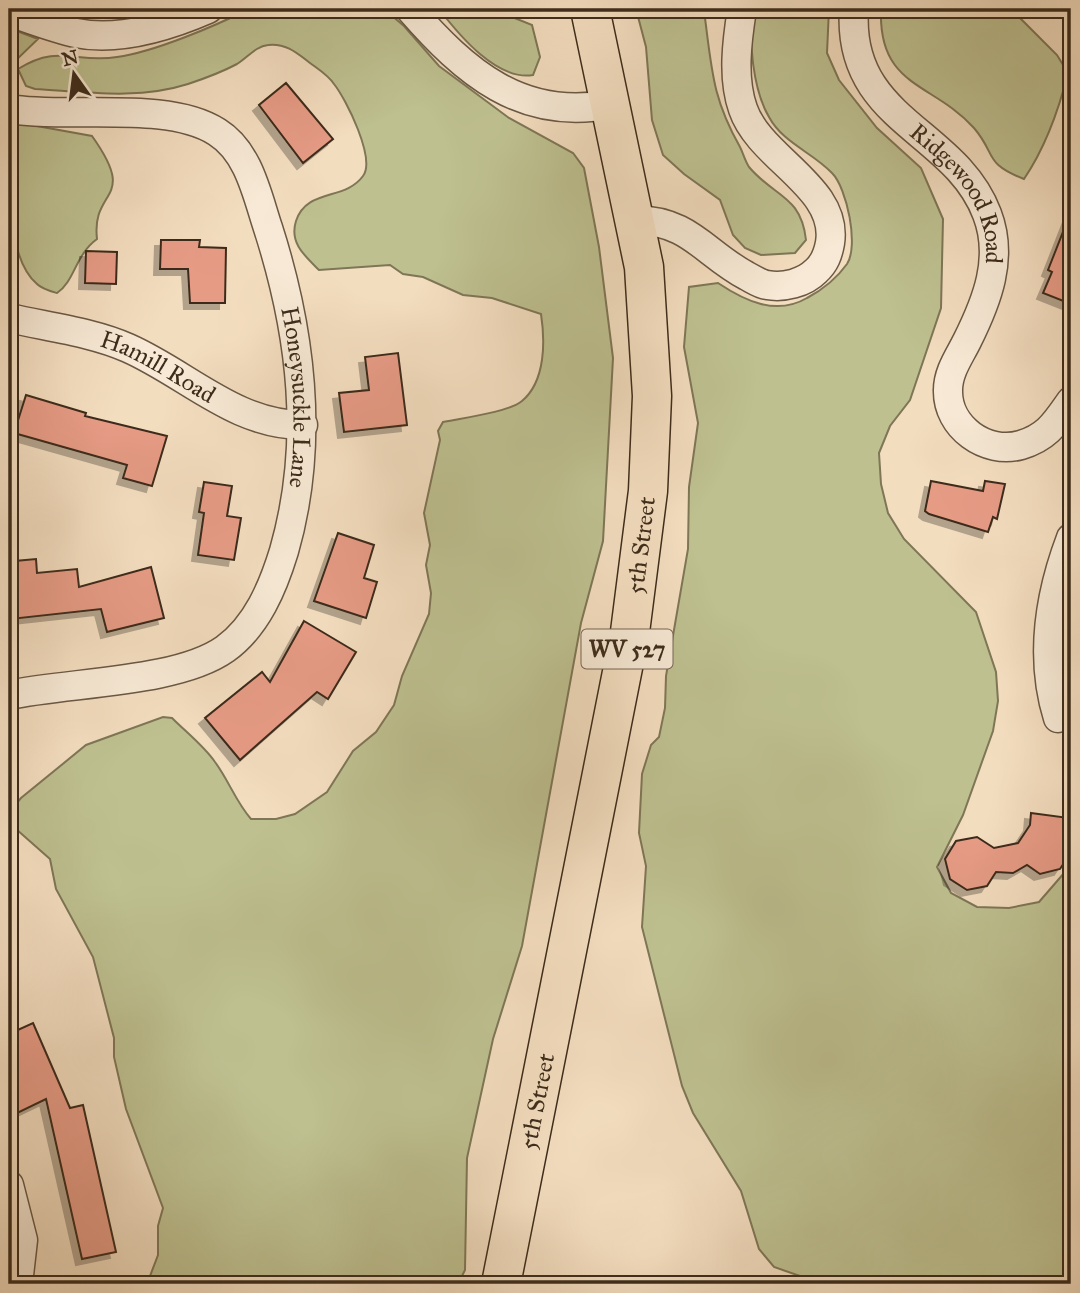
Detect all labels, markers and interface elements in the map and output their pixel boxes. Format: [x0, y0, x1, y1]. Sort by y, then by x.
north arrow [38, 38, 108, 108]
text: N [59, 45, 81, 71]
street label: Ridgewood Road [904, 117, 1009, 265]
street label: Honeysuckle Lane [274, 304, 317, 490]
street label: Hamill Road [97, 324, 221, 410]
street label: 5th Street [620, 494, 662, 596]
road number: WV 527 [582, 629, 672, 668]
street label: 5th Street [513, 1050, 561, 1152]

